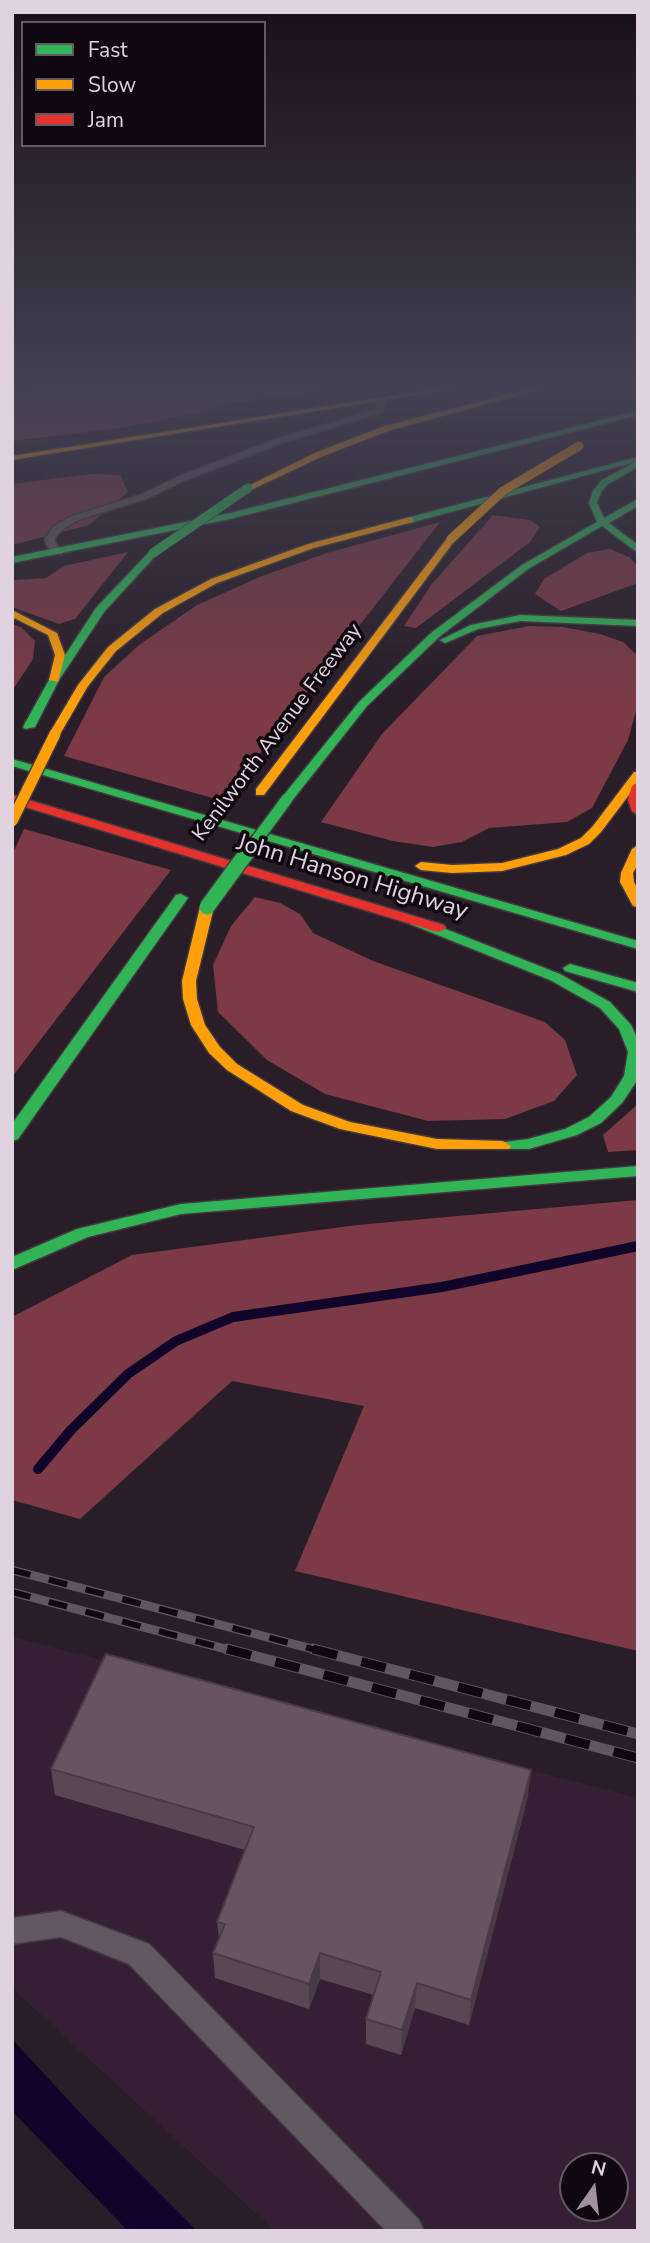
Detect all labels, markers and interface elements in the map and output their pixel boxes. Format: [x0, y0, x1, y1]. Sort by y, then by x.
legend [21, 21, 266, 147]
text: Fast [88, 36, 128, 64]
text: Slow [88, 71, 136, 99]
text: Jam [88, 106, 124, 134]
street label: Kenilworth Avenue Freeway [188, 619, 368, 847]
street label: John Hanson Highway [233, 829, 471, 927]
north arrow [559, 2152, 629, 2222]
text: N [589, 2154, 609, 2183]

